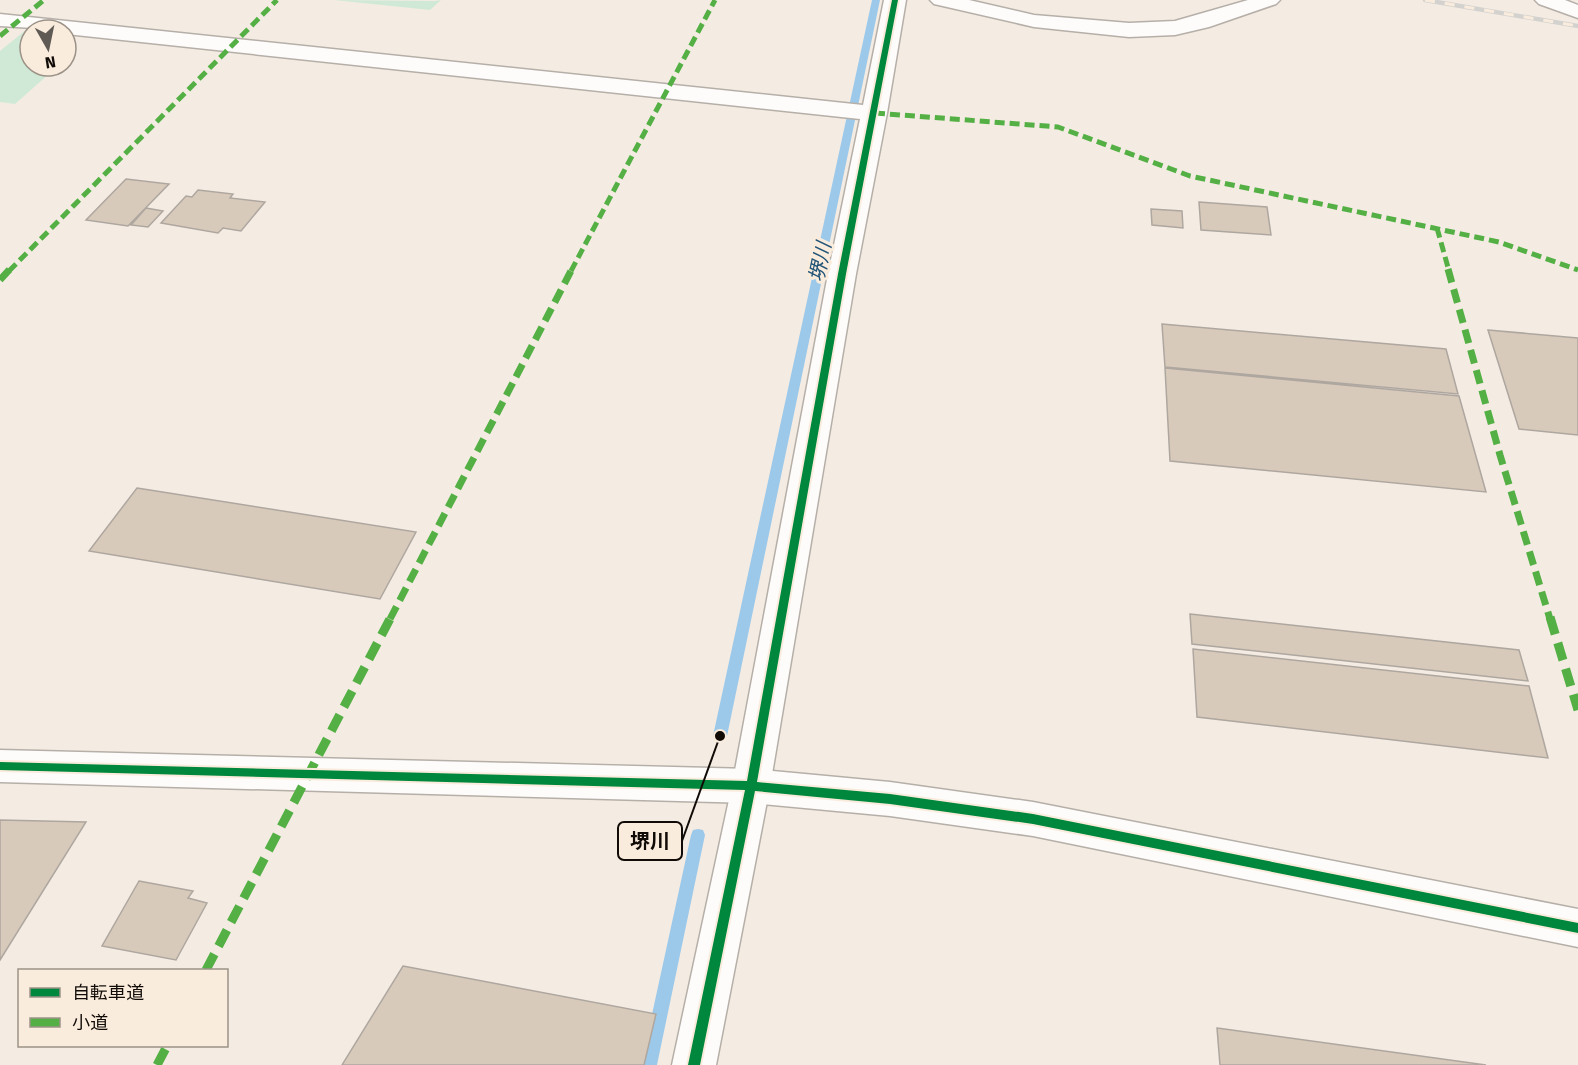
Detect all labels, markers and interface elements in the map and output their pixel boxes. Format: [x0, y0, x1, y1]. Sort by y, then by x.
north arrow [18, 18, 78, 78]
text: N [44, 52, 57, 73]
water label: 堺川 [804, 238, 836, 284]
callout: 堺川 [618, 822, 682, 860]
text: 堺川 [630, 829, 670, 853]
legend [18, 969, 228, 1047]
text: 自転車道 [72, 982, 144, 1004]
text: 小道 [72, 1012, 108, 1034]

